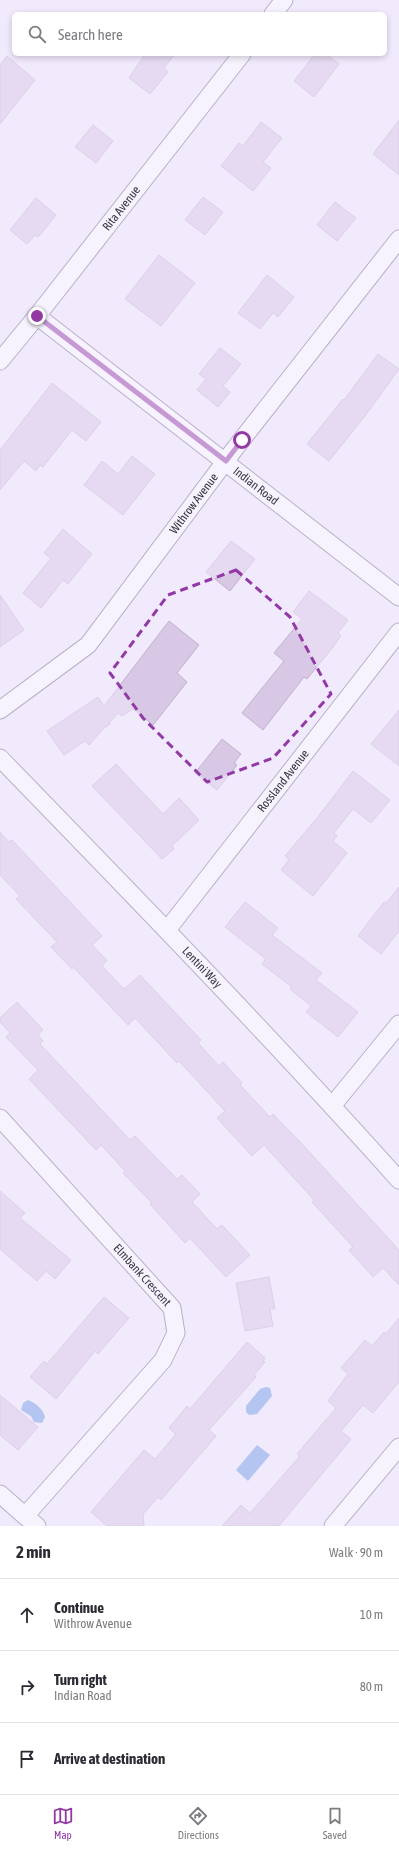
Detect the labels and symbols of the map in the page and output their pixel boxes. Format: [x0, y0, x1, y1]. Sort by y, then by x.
street label: Rita Avenue [99, 183, 143, 233]
route end [28, 307, 46, 325]
route start [233, 431, 251, 449]
street label: Indian Road [230, 464, 281, 508]
street label: Withrow Avenue [167, 471, 221, 537]
street label: Rossland Avenue [254, 747, 312, 815]
street label: Lentini Way [179, 944, 225, 991]
street label: Elmbank Crescent [111, 1241, 174, 1309]

